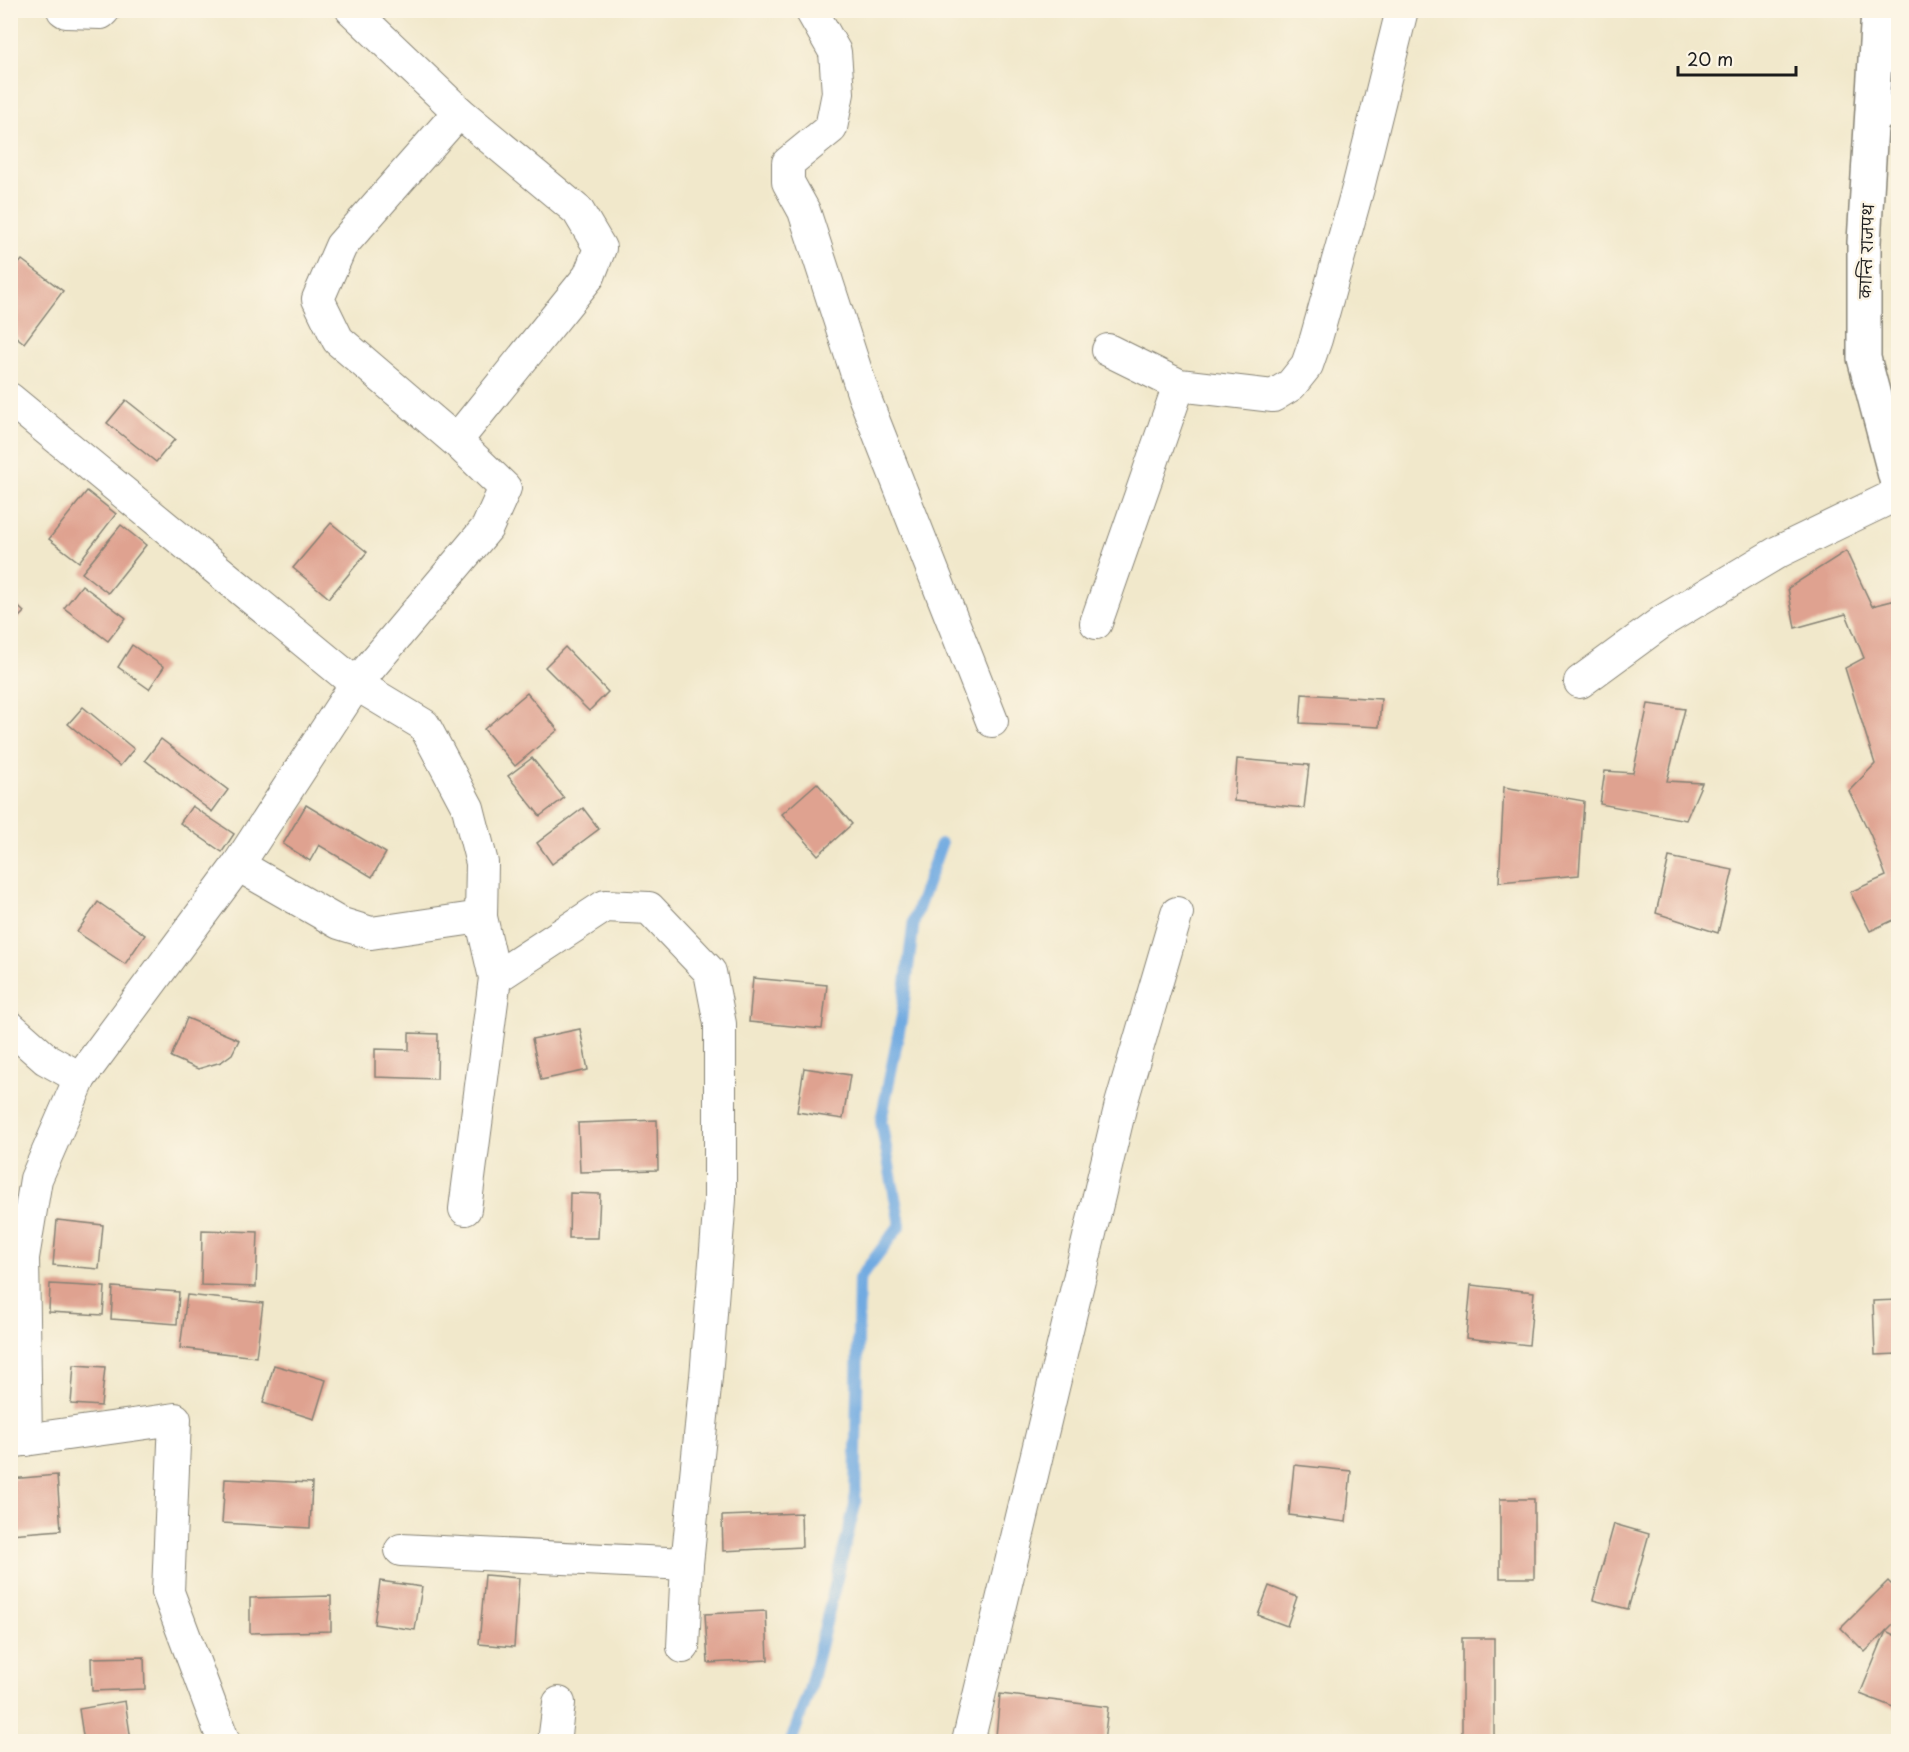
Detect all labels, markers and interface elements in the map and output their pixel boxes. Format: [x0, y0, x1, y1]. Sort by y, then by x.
scale bar [1678, 39, 1796, 77]
text: 20 m [1687, 45, 1733, 72]
street label: कान्ति राजपथ [1853, 202, 1879, 300]

